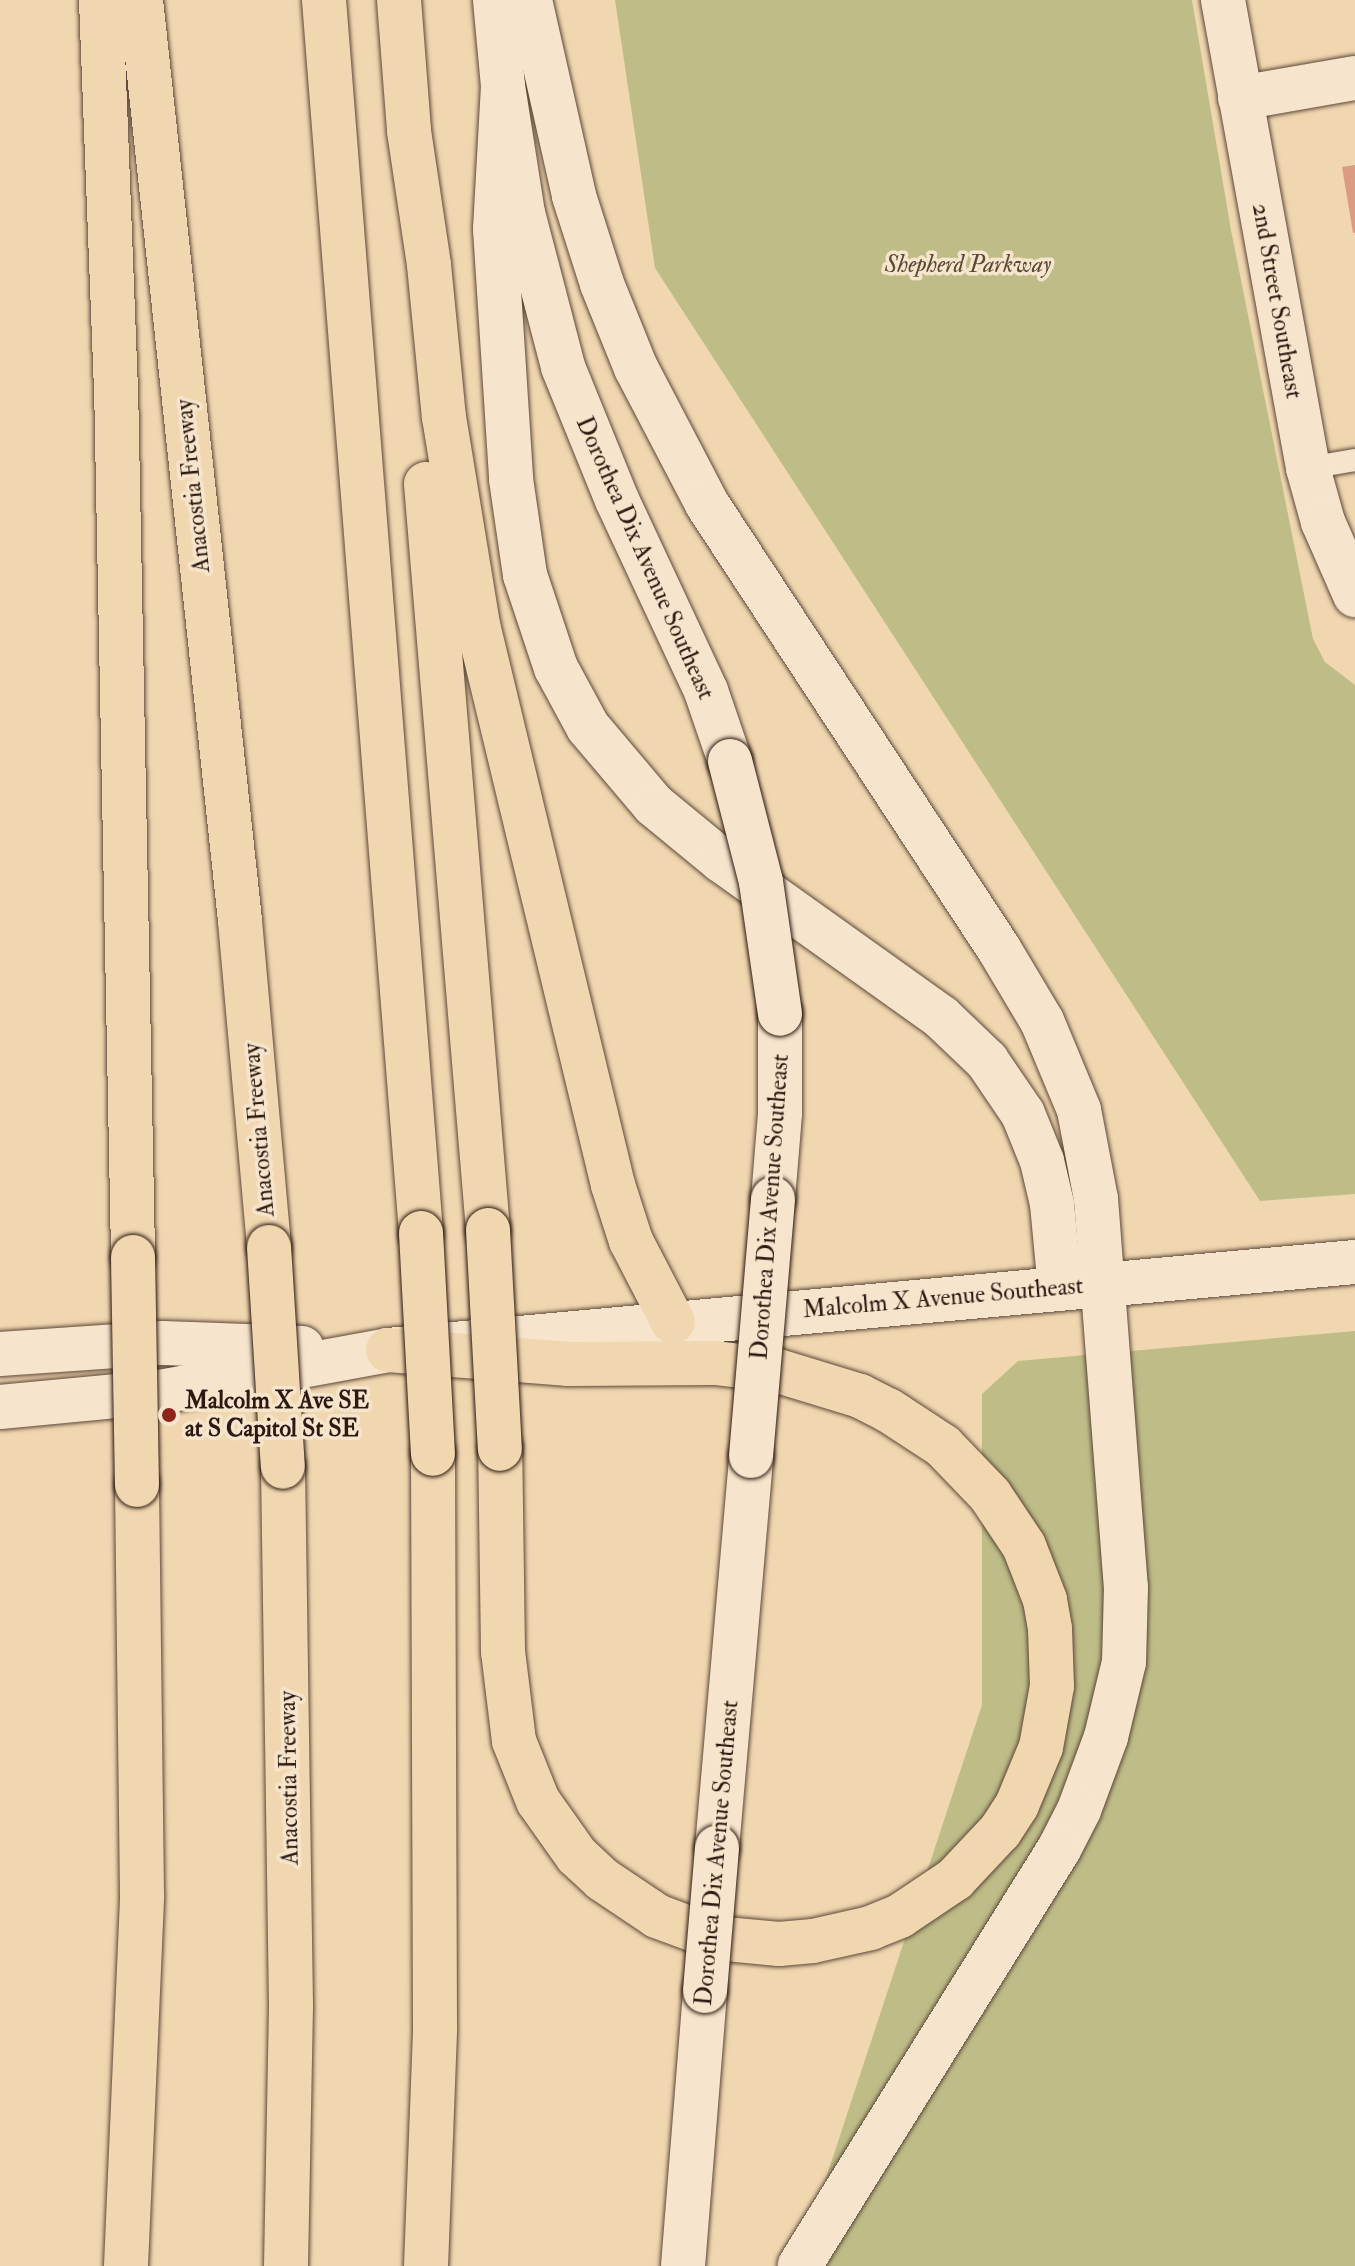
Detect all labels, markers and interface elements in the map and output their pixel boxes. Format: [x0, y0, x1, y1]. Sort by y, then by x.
street label: 2nd Street Southeast [1246, 201, 1308, 401]
park label: Shepherd Parkway [885, 251, 1051, 279]
street label: Anacostia Freeway [170, 398, 216, 574]
street label: Dorothea Dix Avenue Southeast [570, 412, 720, 704]
street label: Anacostia Freeway [237, 1042, 281, 1218]
street label: Dorothea Dix Avenue Southeast [745, 1053, 795, 1361]
street label: Malcolm X Avenue Southeast [802, 1271, 1084, 1325]
place label: Malcolm X Ave SE at S Capitol St SE [185, 1387, 369, 1443]
marker: Malcolm X Ave SE at S Capitol St SE [160, 1406, 178, 1424]
street label: Anacostia Freeway [273, 1691, 305, 1865]
street label: Dorothea Dix Avenue Southeast [689, 1699, 745, 2007]

